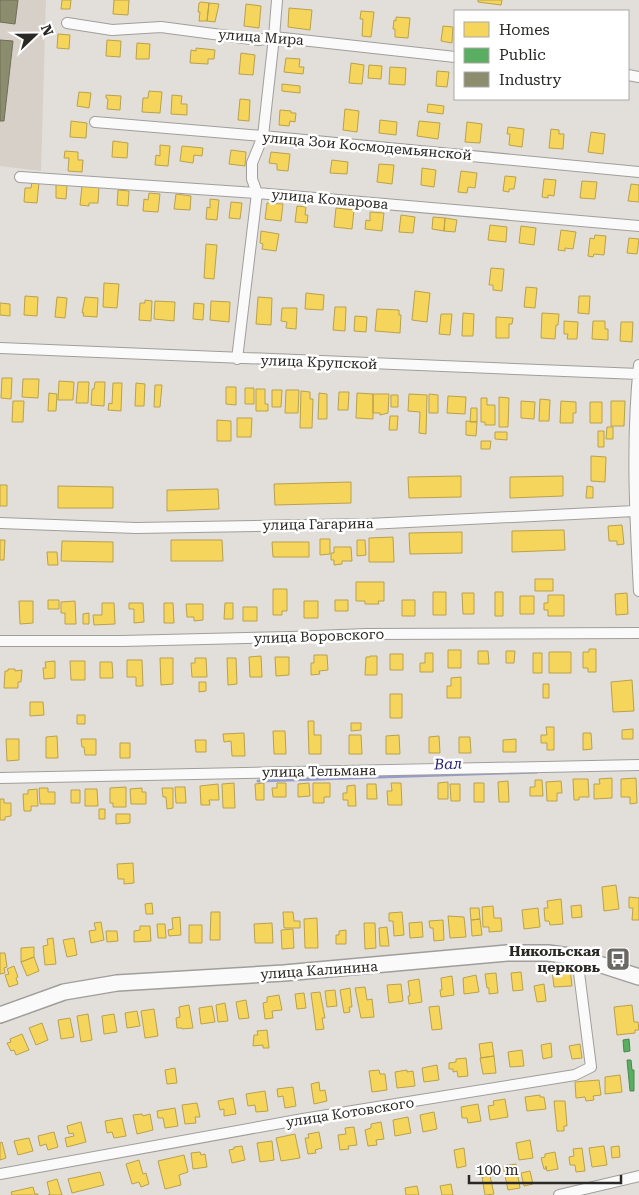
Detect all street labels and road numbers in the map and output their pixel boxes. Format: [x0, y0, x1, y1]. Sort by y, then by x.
street label: улица Мира [218, 26, 305, 48]
street label: улица Зои Космодемьянской [262, 129, 472, 163]
street label: улица Комарова [271, 186, 389, 212]
street label: улица Крупской [260, 352, 378, 372]
street label: улица Гагарина [262, 515, 374, 533]
street label: улица Воровского [254, 626, 384, 646]
street label: улица Тельмана [262, 762, 377, 780]
street label: улица Калинина [260, 958, 379, 982]
street label: улица Котовского [285, 1094, 415, 1130]

